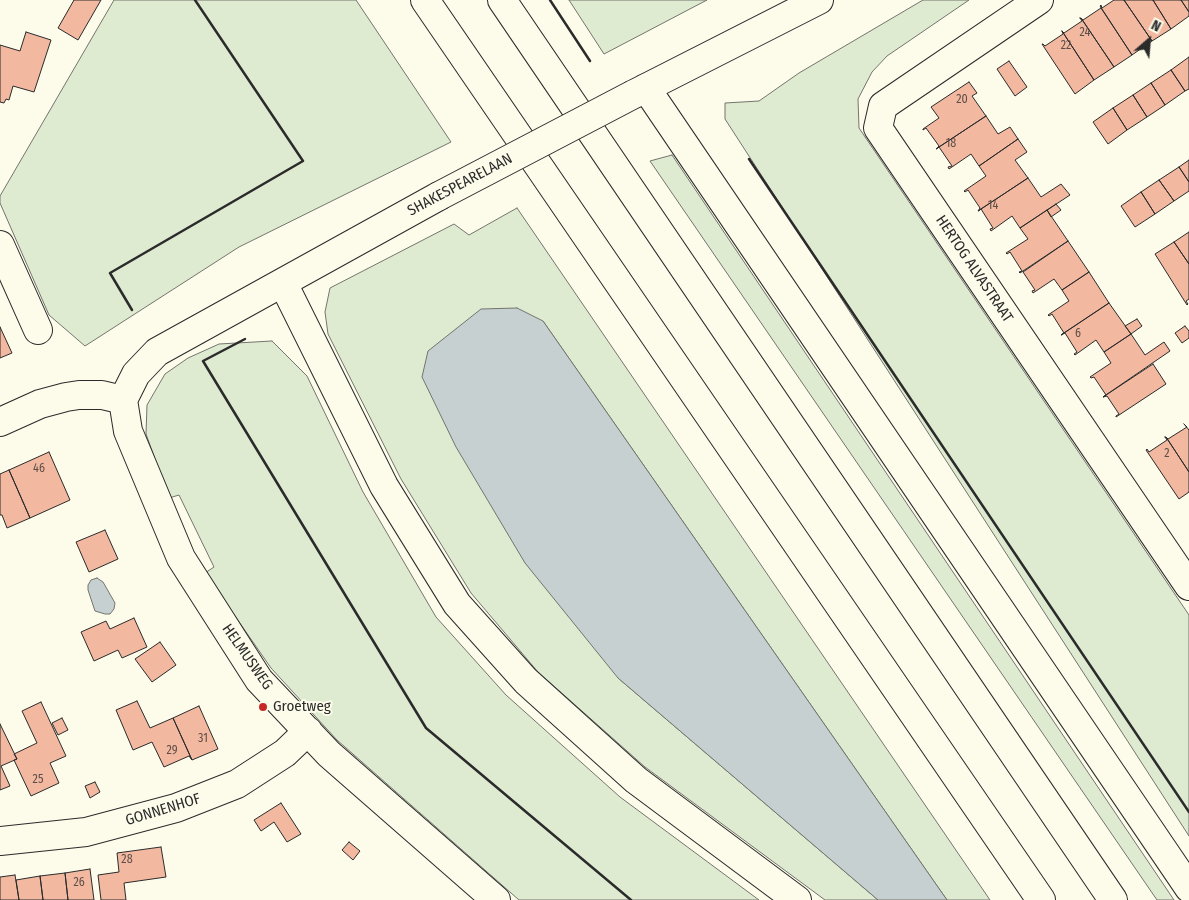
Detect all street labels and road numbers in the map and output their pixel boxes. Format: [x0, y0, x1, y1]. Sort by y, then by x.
street label: SHAKESPEARELAAN [404, 150, 516, 220]
street label: HERTOG ALVASTRAAT [932, 212, 1016, 326]
street label: HELMUSWEG [218, 621, 276, 693]
street label: GONNENHOF [123, 790, 203, 830]

